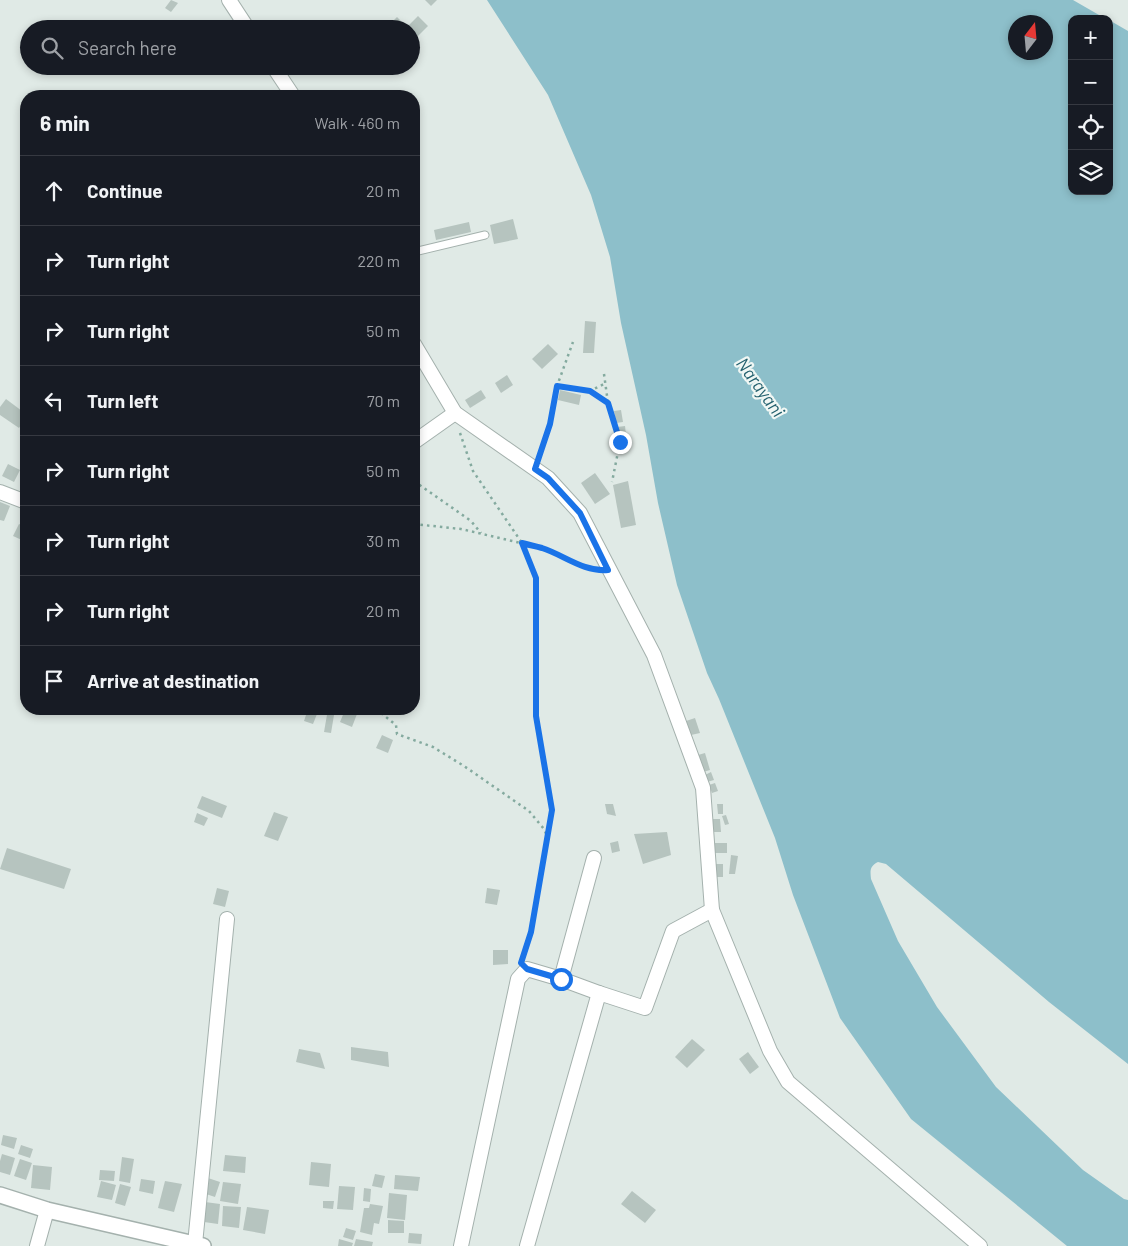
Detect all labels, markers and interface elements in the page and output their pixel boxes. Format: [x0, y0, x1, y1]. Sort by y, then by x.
north arrow [1008, 15, 1053, 60]
map controls [1068, 15, 1113, 195]
button: + [1068, 15, 1113, 60]
search box [20, 20, 420, 75]
icon: search [38, 34, 66, 62]
text: Search here [78, 36, 177, 59]
button: − [1068, 60, 1113, 105]
button: locate [1068, 105, 1113, 150]
text: 6 min [40, 110, 90, 135]
text: Walk · 460 m [315, 113, 400, 132]
button: layers [1068, 150, 1113, 195]
icon: ahead [40, 177, 68, 205]
text: Continue [87, 179, 163, 202]
text: 20 m [366, 181, 400, 200]
icon: right [40, 247, 68, 275]
text: Turn right [87, 249, 169, 272]
text: 220 m [357, 251, 400, 270]
icon: right [40, 317, 68, 345]
text: Turn right [87, 319, 169, 342]
text: 50 m [366, 321, 400, 340]
water label: Narayani [732, 353, 790, 421]
icon: left [40, 387, 68, 415]
text: Turn left [87, 389, 158, 412]
text: 70 m [367, 391, 400, 410]
route end [609, 431, 632, 454]
icon: right [40, 457, 68, 485]
text: Turn right [87, 459, 169, 482]
text: 50 m [366, 461, 400, 480]
icon: right [40, 527, 68, 555]
text: Turn right [87, 529, 169, 552]
text: 30 m [366, 531, 400, 550]
icon: right [40, 597, 68, 625]
text: Turn right [87, 599, 169, 622]
text: 20 m [366, 601, 400, 620]
icon: arrive [40, 667, 68, 695]
text: Arrive at destination [87, 669, 259, 692]
route start [550, 968, 573, 991]

